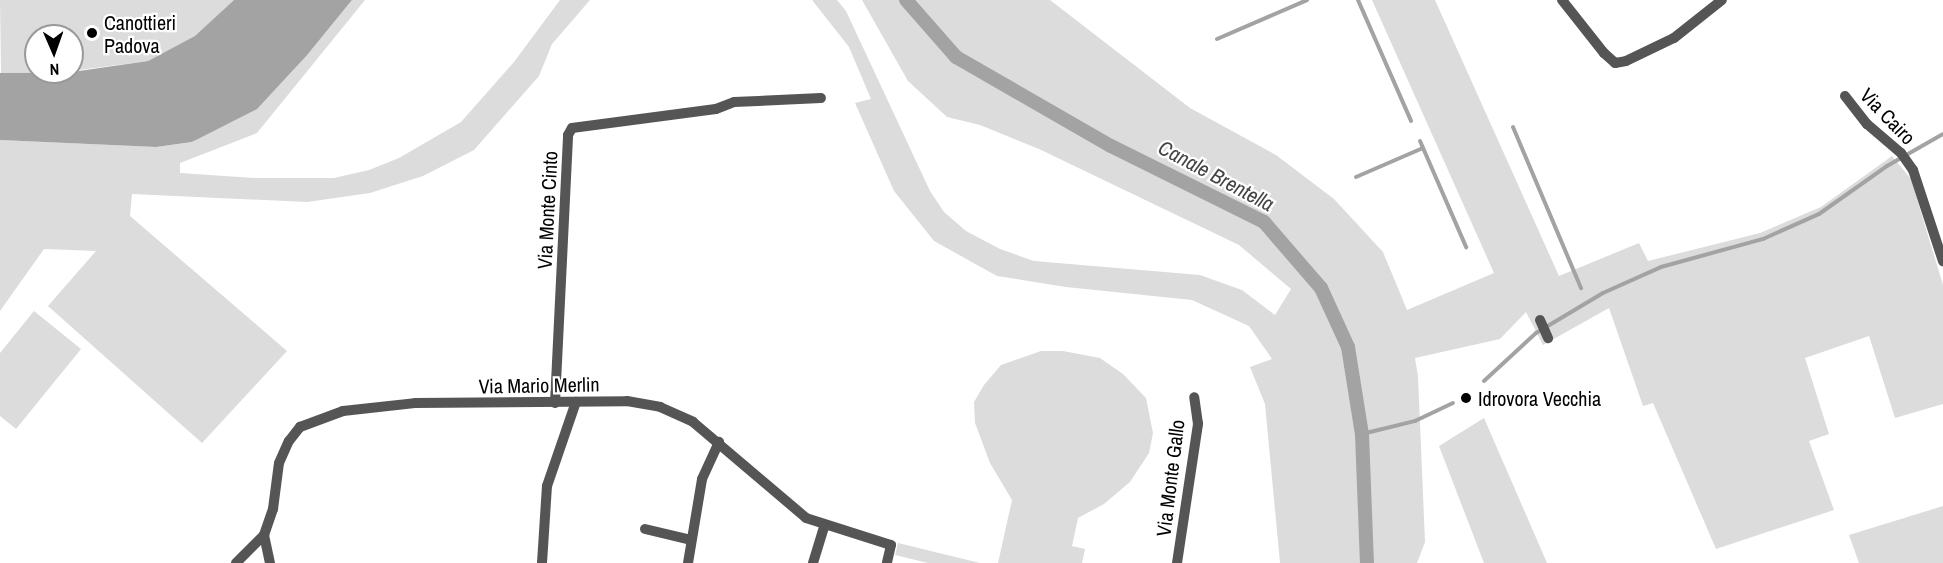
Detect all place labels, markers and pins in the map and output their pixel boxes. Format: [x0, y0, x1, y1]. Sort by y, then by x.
place label: Canottieri Padova [104, 10, 176, 57]
marker: Canottieri Padova [85, 26, 99, 40]
place label: Idrovora Vecchia [1478, 386, 1601, 410]
marker: Idrovora Vecchia [1459, 391, 1473, 405]

